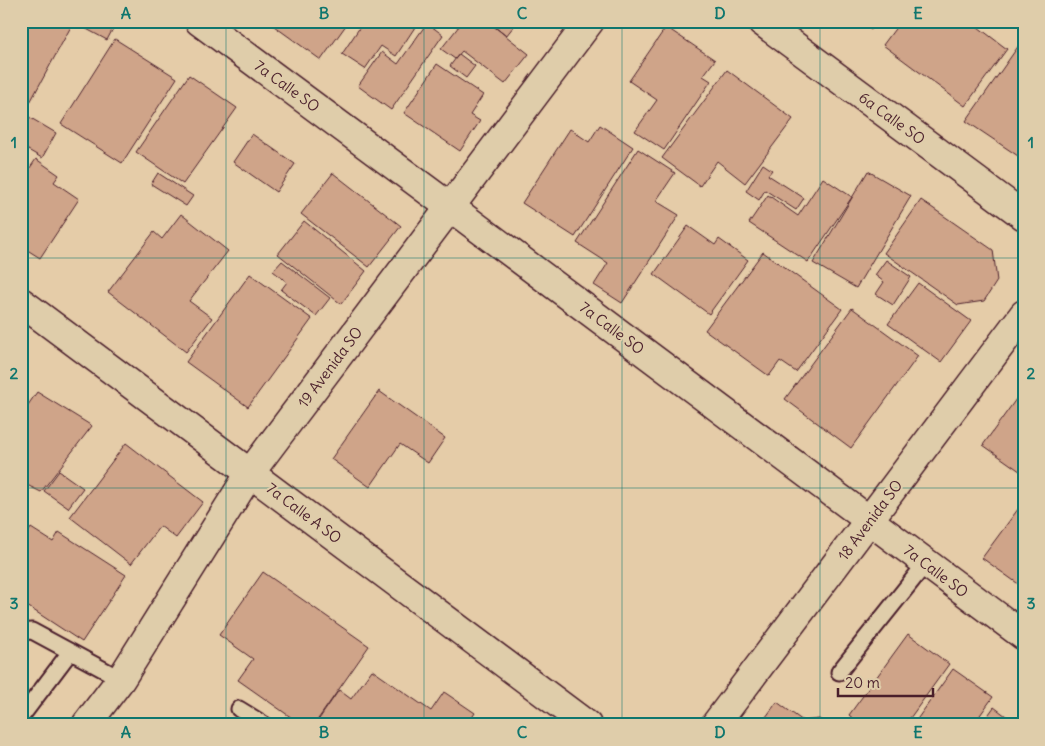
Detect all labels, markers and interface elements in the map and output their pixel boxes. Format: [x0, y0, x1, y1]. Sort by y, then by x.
text: A [121, 3, 131, 23]
text: B [319, 3, 330, 23]
text: C [517, 3, 528, 23]
text: D [714, 3, 726, 23]
text: E [913, 3, 923, 23]
street label: 7a Calle SO [251, 56, 323, 116]
street label: 6a Calle SO [855, 88, 929, 148]
text: 1 [11, 132, 17, 152]
text: 1 [1028, 132, 1034, 152]
street label: 7a Calle SO [576, 298, 648, 358]
street label: 19 Avenida SO [294, 323, 366, 411]
text: 2 [10, 363, 19, 383]
text: 2 [1027, 363, 1036, 383]
street label: 18 Avenida SO [834, 476, 906, 564]
street label: 7a Calle A SO [263, 479, 345, 547]
street label: 7a Calle SO [900, 541, 972, 601]
text: 3 [9, 593, 19, 613]
text: 3 [1026, 593, 1036, 613]
scale bar [838, 666, 932, 698]
text: 20 m [845, 673, 880, 692]
text: A [121, 722, 131, 742]
text: B [319, 722, 330, 742]
text: C [517, 722, 528, 742]
text: D [714, 722, 726, 742]
text: E [913, 722, 923, 742]

